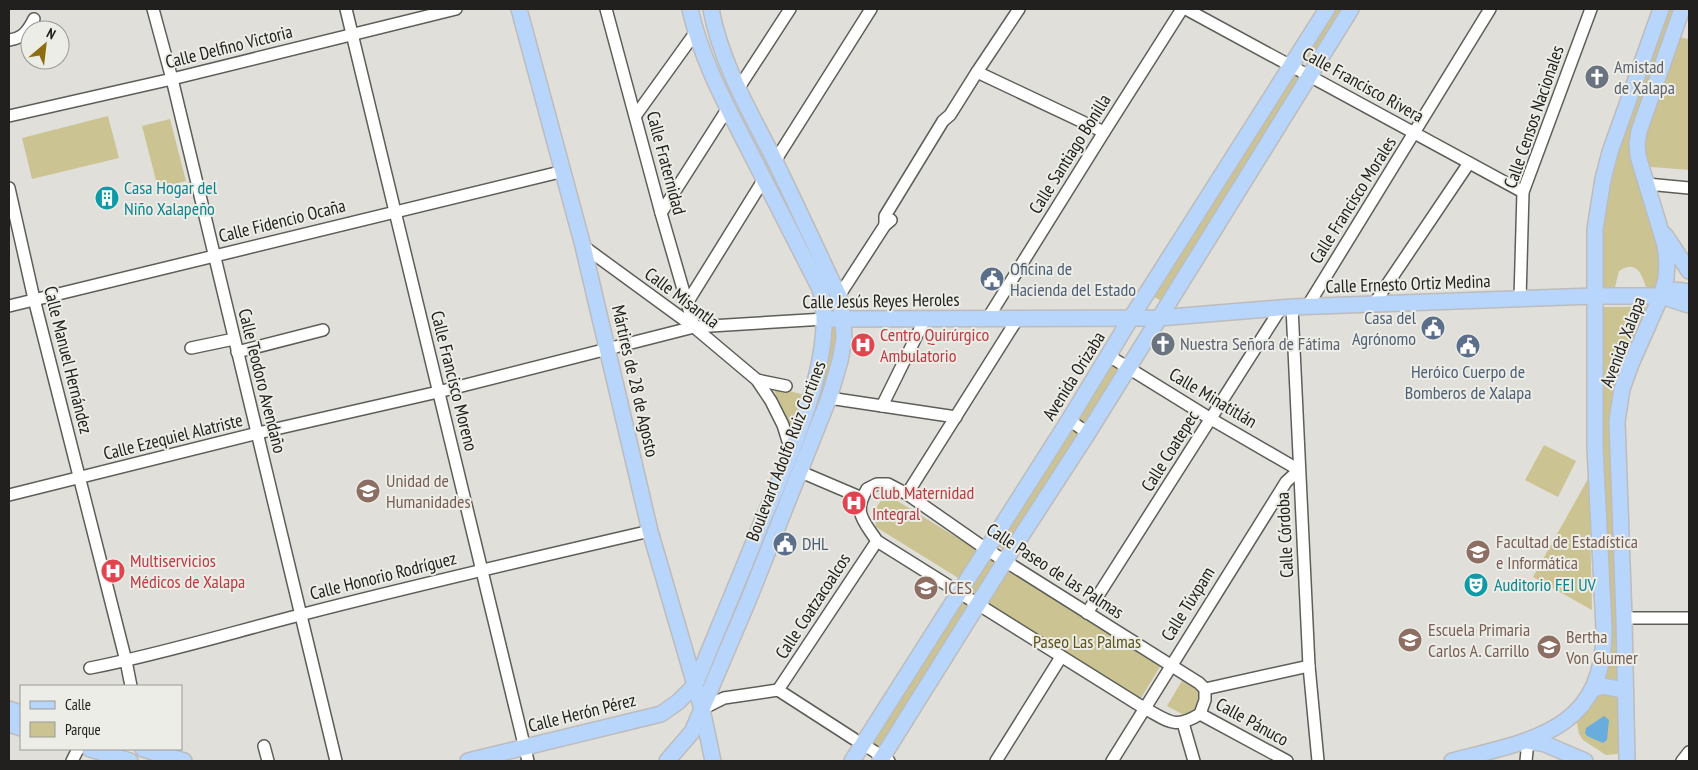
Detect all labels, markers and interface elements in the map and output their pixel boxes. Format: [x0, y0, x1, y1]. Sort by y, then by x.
north arrow [20, 20, 70, 70]
street label: Calle Delfino Victoria [163, 20, 295, 73]
text: N [44, 24, 59, 43]
street label: Calle Francisco Rivera [1298, 42, 1428, 127]
street label: Calle Censos Nacionales [1498, 42, 1569, 191]
place label: Amistad de Xalapa [1614, 55, 1675, 99]
church icon: Amistad de Xalapa [1584, 64, 1610, 90]
street label: Calle Santiago Bonilla [1024, 90, 1116, 218]
street label: Calle Fraternidad [642, 109, 691, 217]
street label: Calle Francisco Morales [1304, 132, 1401, 268]
place label: Casa Hogar del Niño Xalapeño [124, 176, 218, 220]
building icon: Casa Hogar del Niño Xalapeño [94, 185, 120, 211]
street label: Calle Fidencio Ocaña [216, 194, 348, 247]
place label: Oficina de Hacienda del Estado [1010, 257, 1136, 301]
street label: Calle Misantla [640, 262, 724, 333]
public building icon: Oficina de Hacienda del Estado [979, 266, 1005, 292]
street label: Calle Ernesto Ortiz Medina [1325, 269, 1491, 298]
street label: Calle Manuel Hernández [39, 284, 98, 436]
street label: Calle Jesús Reyes Heroles [802, 288, 960, 313]
street label: Avenida Xalapa [1595, 293, 1650, 390]
street label: Mártires de 28 de Agosto [607, 303, 664, 459]
street label: Calle Teodoro Avendaño [233, 306, 292, 456]
place label: Casa del Agrónomo [1352, 306, 1417, 350]
street label: Calle Francisco Moreno [426, 308, 483, 454]
public building icon: Casa del Agrónomo [1420, 315, 1446, 341]
place label: Centro Quirúrgico Ambulatorio [880, 323, 990, 367]
street label: Avenida Orizaba [1037, 327, 1110, 424]
church icon: Nuestra Señora de Fátima [1150, 331, 1176, 357]
hospital icon: Centro Quirúrgico Ambulatorio [850, 332, 876, 358]
place label: Nuestra Señora de Fátima [1180, 332, 1340, 355]
public building icon: Heróico Cuerpo de Bomberos de Xalapa [1455, 333, 1481, 359]
street label: Boulevard Adolfo Ruiz Cortines [741, 357, 831, 544]
place label: Heróico Cuerpo de Bomberos de Xalapa [1405, 360, 1531, 404]
street label: Calle Minatitlán [1165, 362, 1261, 433]
street label: Calle Coatepec [1136, 405, 1204, 496]
street label: Calle Ezequiel Alatriste [101, 408, 245, 465]
place label: Unidad de Humanidades [386, 469, 471, 513]
school or university icon: Unidad de Humanidades [355, 478, 381, 504]
place label: Club Maternidad Integral [872, 481, 974, 525]
hospital icon: Club Maternidad Integral [841, 490, 867, 516]
street label: Calle Córdoba [1271, 492, 1298, 579]
street label: Calle Paseo de las Palmas [982, 518, 1128, 624]
place label: Facultad de Estadística e Informática [1496, 530, 1638, 574]
public building icon: DHL [772, 531, 798, 557]
place label: DHL [802, 532, 829, 555]
school or university icon: Facultad de Estadística e Informática [1465, 539, 1491, 565]
street label: Calle Honorio Rodríguez [307, 546, 458, 605]
place label: Multiservicios Médicos de Xalapa [130, 549, 245, 593]
street label: Calle Coatzacoalcos [770, 549, 855, 663]
hospital icon: Multiservicios Médicos de Xalapa [100, 558, 126, 584]
street label: Calle Túxpam [1156, 562, 1219, 645]
theatre icon: Auditorio FEI UV [1463, 572, 1489, 598]
place label: Auditorio FEI UV [1494, 573, 1597, 596]
school or university icon: ICES [913, 575, 939, 601]
place label: ICES [944, 576, 972, 599]
place label: Escuela Primaria Carlos A. Carrillo [1428, 618, 1530, 662]
place label: Bertha Von Glumer [1565, 625, 1638, 669]
school or university icon: Escuela Primaria Carlos A. Carrillo [1397, 627, 1423, 653]
park label: Paseo Las Palmas [1033, 630, 1141, 653]
school or university icon: Bertha Von Glumer [1536, 634, 1562, 660]
legend [20, 685, 182, 750]
street label: Calle Herón Pérez [526, 688, 638, 737]
street label: Calle Pánuco [1212, 692, 1293, 751]
text: Calle [65, 695, 91, 714]
text: Parque [65, 720, 101, 739]

